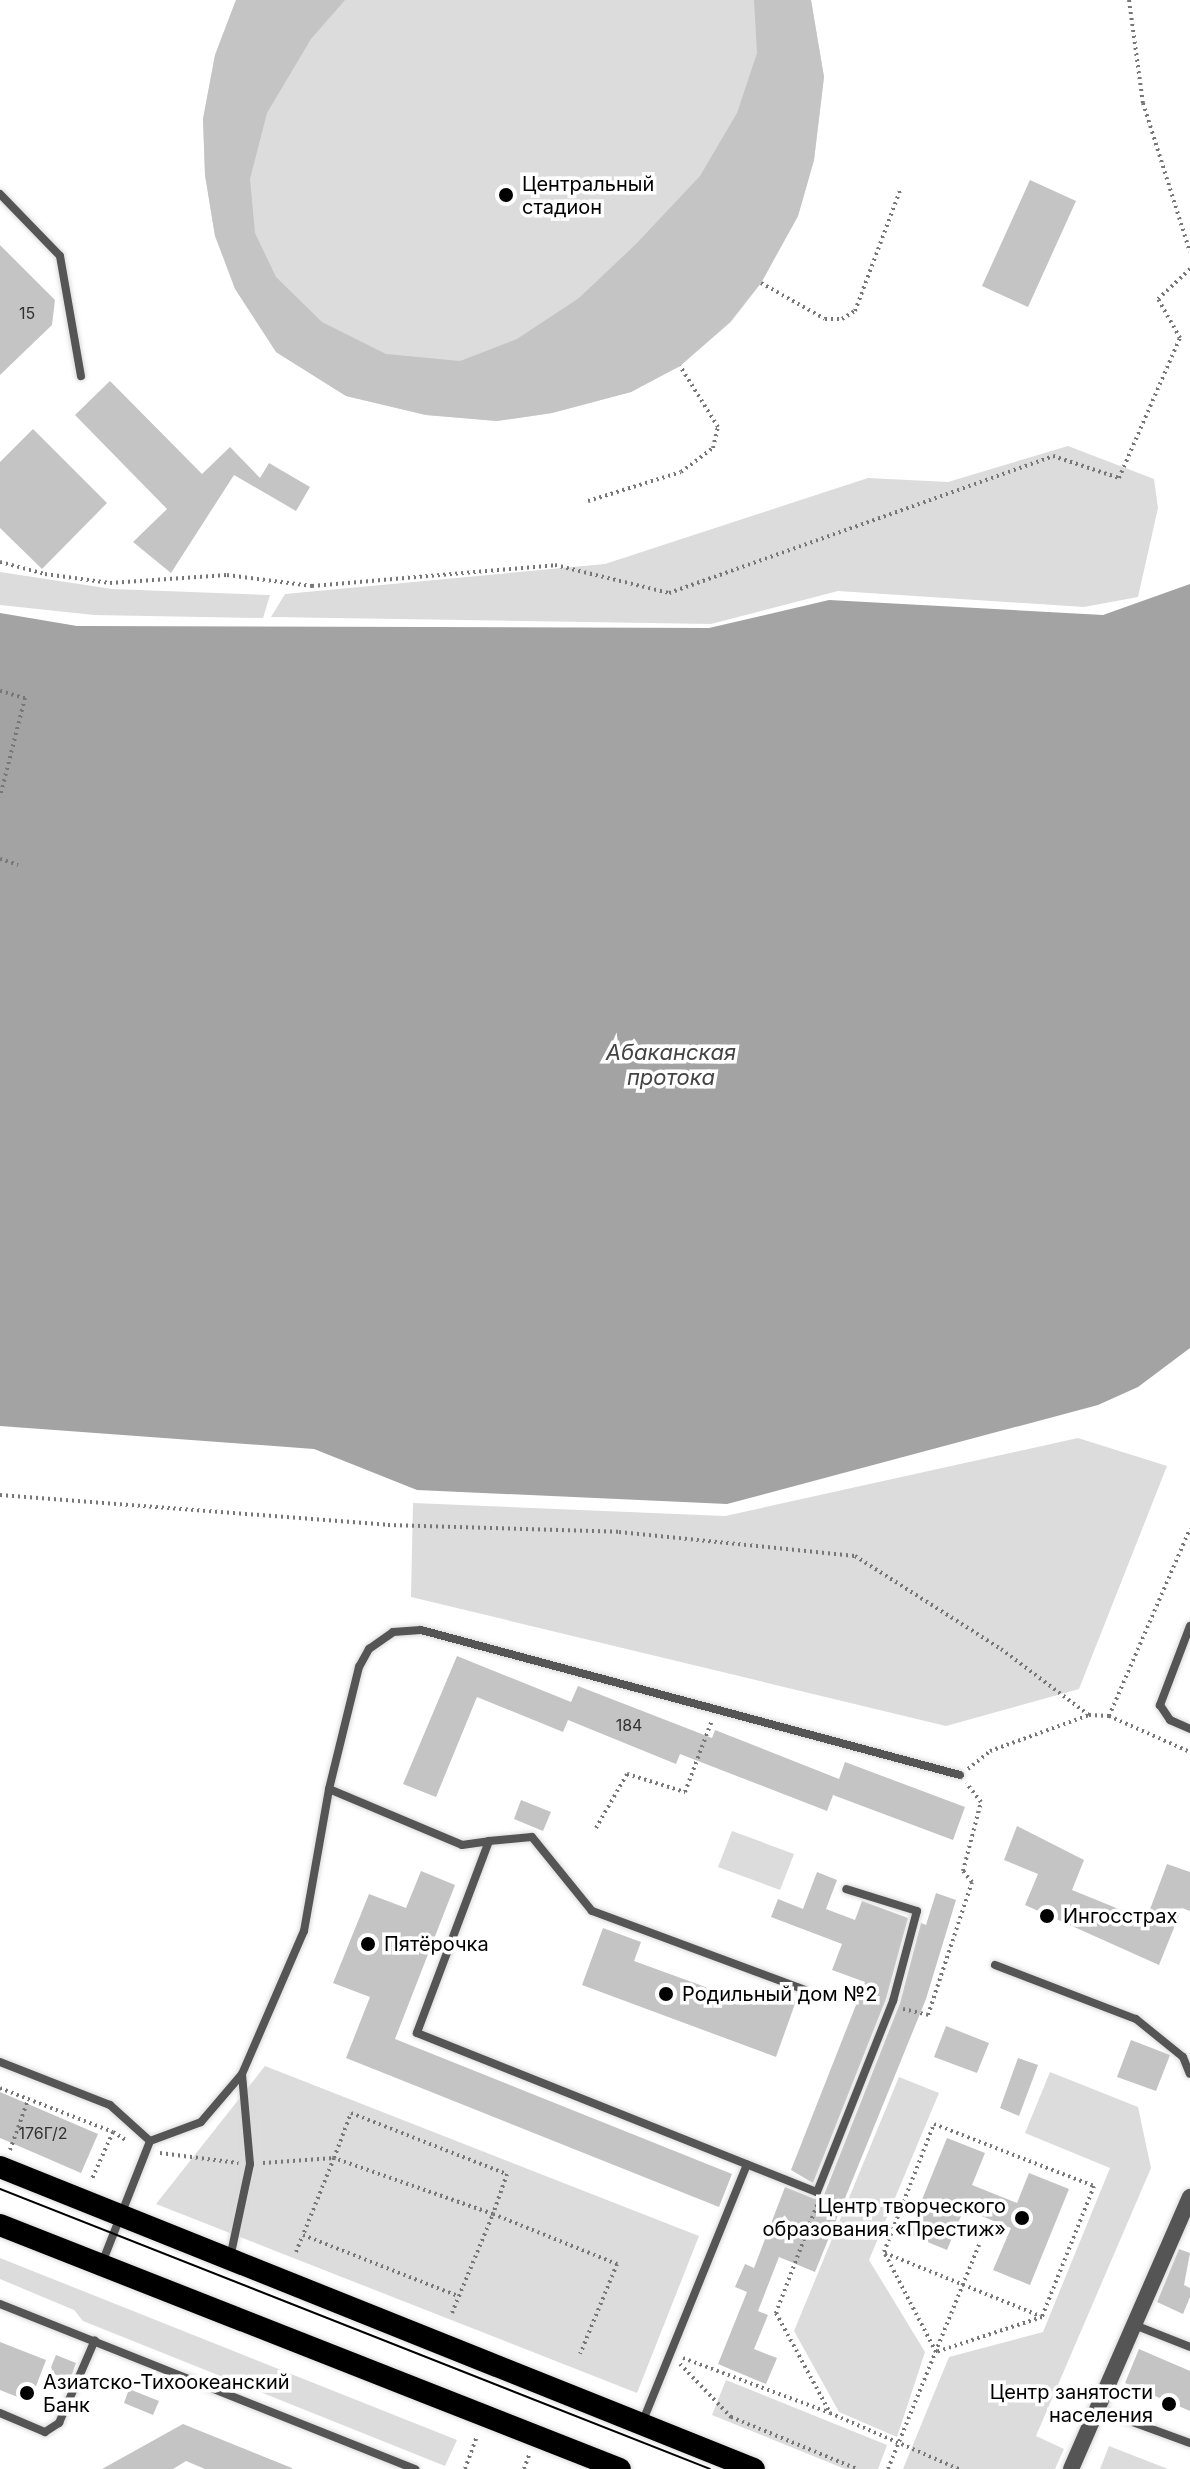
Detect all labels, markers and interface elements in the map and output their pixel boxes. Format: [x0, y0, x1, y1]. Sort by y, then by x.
place label: Центральный стадион [522, 172, 654, 219]
marker: Центральный стадион [497, 186, 515, 204]
house number: 15 [19, 303, 35, 323]
water label: Абаканская протока [606, 1039, 736, 1090]
house number: 184 [616, 1715, 642, 1735]
place label: Ингосстрах [1063, 1904, 1177, 1928]
marker: Ингосстрах [1038, 1907, 1056, 1925]
place label: Пятёрочка [384, 1932, 489, 1956]
marker: Пятёрочка [359, 1935, 377, 1953]
place label: Родильный дом №2 [682, 1982, 877, 2006]
marker: Родильный дом №2 [657, 1985, 675, 2003]
house number: 176Г/2 [18, 2123, 68, 2143]
place label: Центр творческого образования «Престиж» [763, 2194, 1006, 2241]
marker: Центр творческого образования «Престиж» [1013, 2209, 1031, 2227]
place label: Азиатско-Тихоокеанский Банк [43, 2370, 290, 2417]
place label: Центр занятости населения [990, 2380, 1153, 2427]
marker: Азиатско-Тихоокеанский Банк [18, 2384, 36, 2402]
marker: Центр занятости населения [1160, 2395, 1178, 2413]

